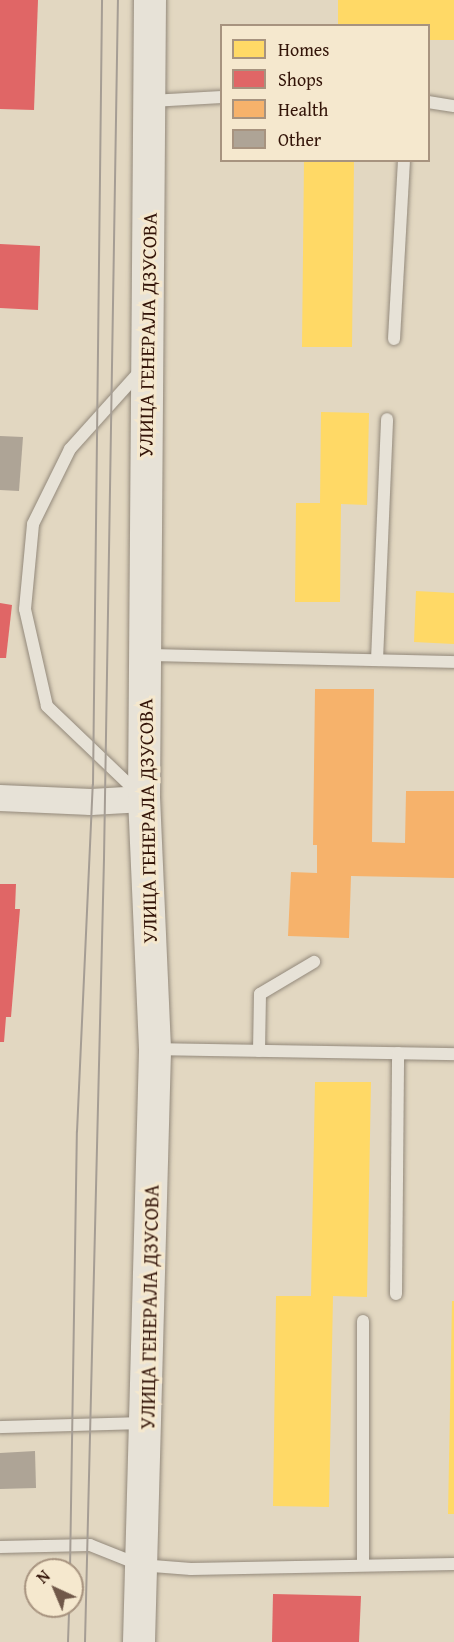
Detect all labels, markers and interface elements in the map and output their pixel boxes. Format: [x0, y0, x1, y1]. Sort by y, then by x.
legend [220, 24, 430, 162]
text: Homes [278, 36, 329, 63]
text: Shops [278, 66, 323, 93]
text: Health [278, 96, 328, 123]
text: Other [278, 126, 321, 153]
street label: УЛИЦА ГЕНЕРАЛА ДЗУСОВА [133, 212, 161, 458]
street label: УЛИЦА ГЕНЕРАЛА ДЗУСОВА [133, 698, 161, 944]
street label: УЛИЦА ГЕНЕРАЛА ДЗУСОВА [135, 1184, 163, 1430]
north arrow [24, 1558, 84, 1618]
text: N [31, 1564, 55, 1589]

